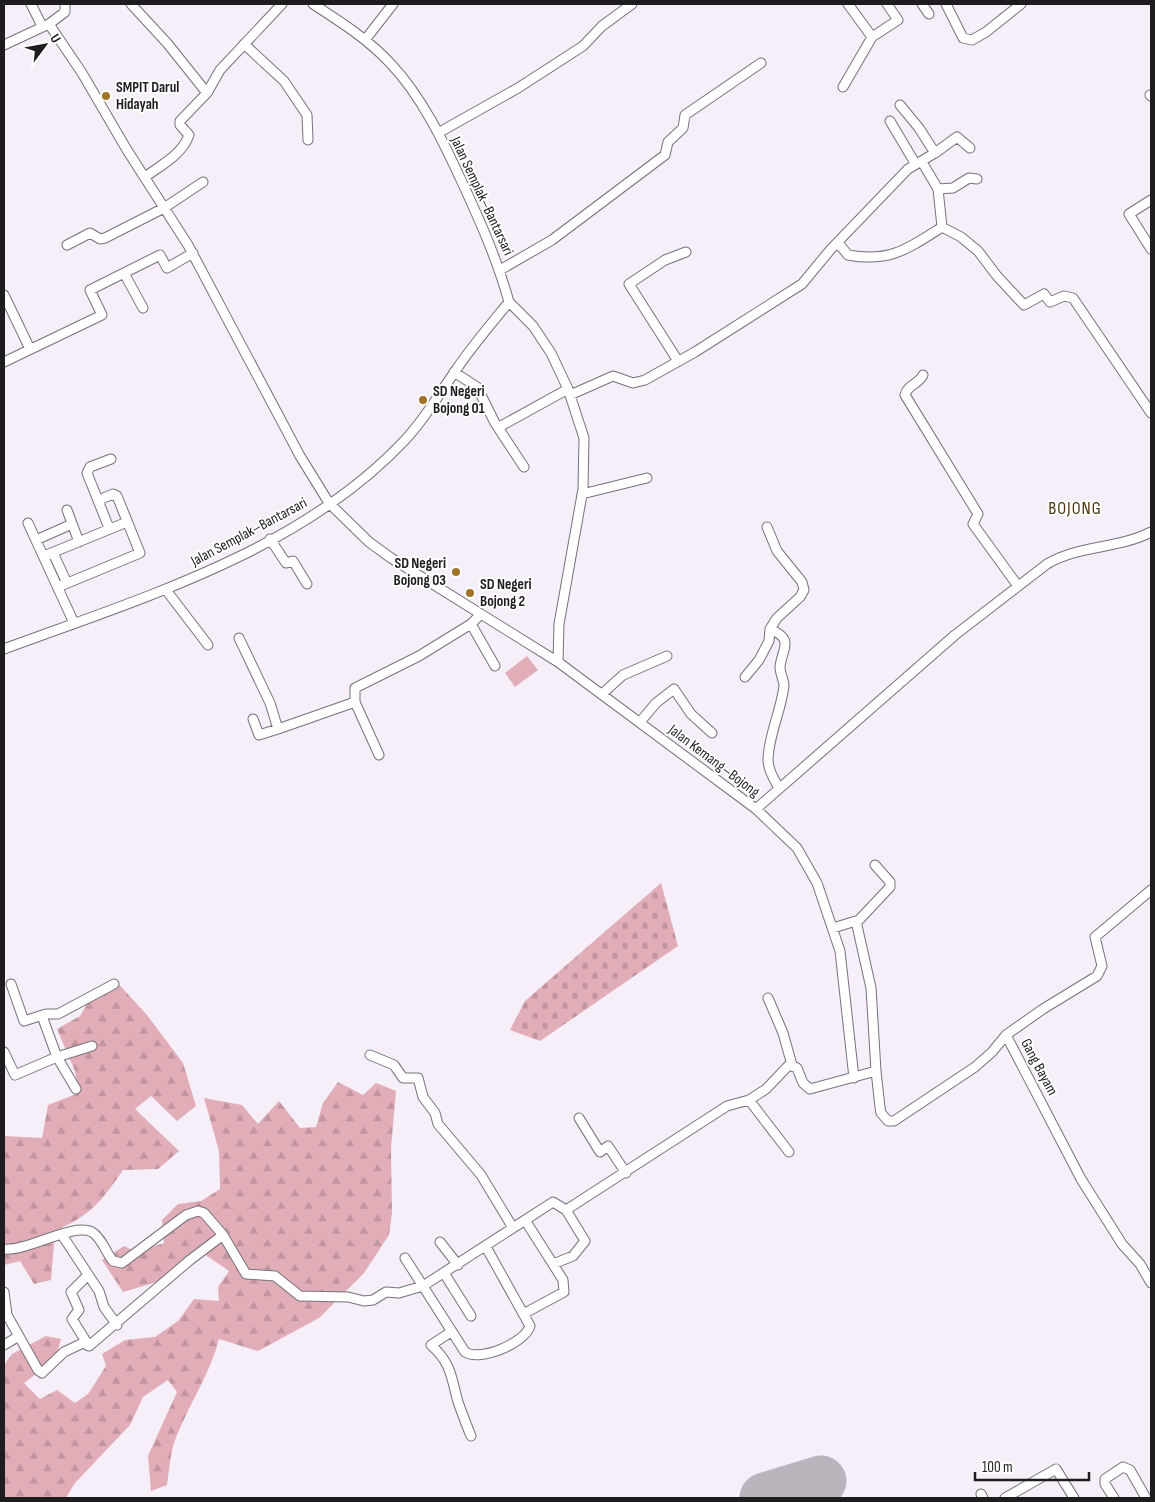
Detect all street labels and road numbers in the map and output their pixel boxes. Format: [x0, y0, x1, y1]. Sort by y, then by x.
street label: Jalan Semplak–Bantarsari [446, 133, 518, 259]
street label: Jalan Semplak–Bantarsari [187, 493, 310, 571]
street label: Jalan Kemang–Bojong [664, 720, 763, 802]
street label: Gang Bayam [1016, 1035, 1062, 1099]

